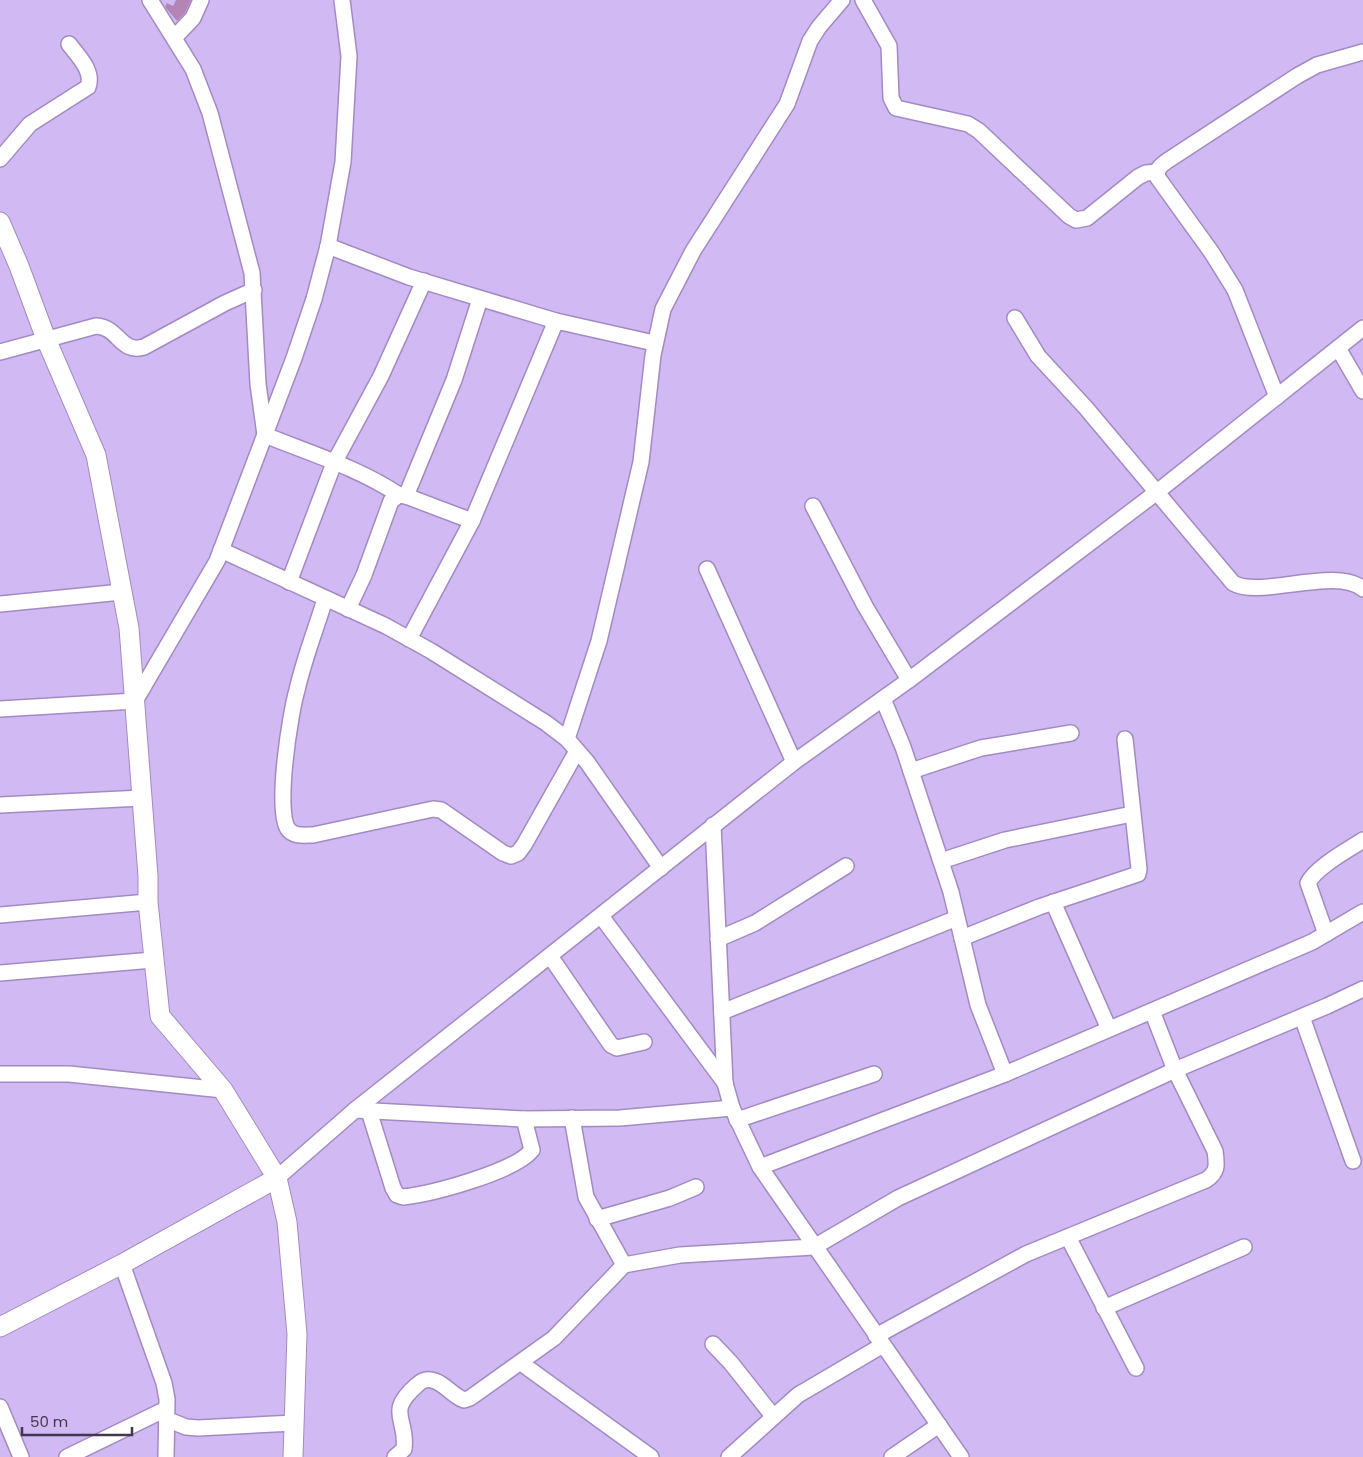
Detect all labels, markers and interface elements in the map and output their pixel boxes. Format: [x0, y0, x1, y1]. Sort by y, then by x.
scale bar [22, 1404, 132, 1436]
text: 50 m [30, 1411, 68, 1432]

